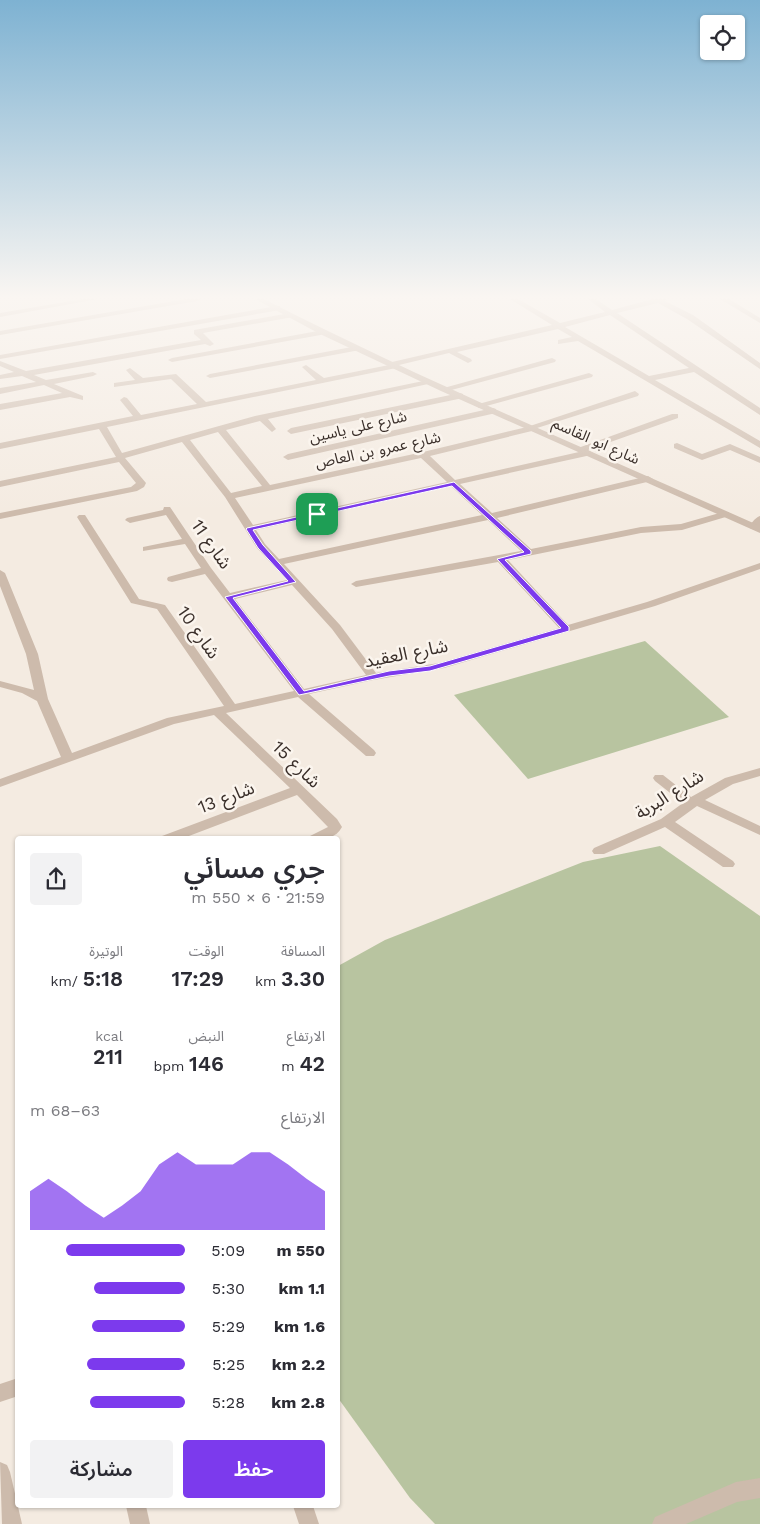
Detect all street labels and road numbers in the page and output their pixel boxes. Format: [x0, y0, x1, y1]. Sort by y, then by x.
street label: شارع على ياسين [307, 407, 410, 450]
street label: شارع ابو القاسم [548, 414, 643, 471]
street label: شارع عمرو بن العاص [314, 428, 443, 475]
street label: شارع 11 [184, 515, 236, 575]
street label: شارع 10 [170, 602, 225, 665]
street label: شارع العقيد [362, 635, 450, 675]
street label: شارع 15 [266, 736, 325, 795]
street label: شارع البربة [631, 765, 709, 827]
street label: شارع 13 [195, 777, 259, 821]

